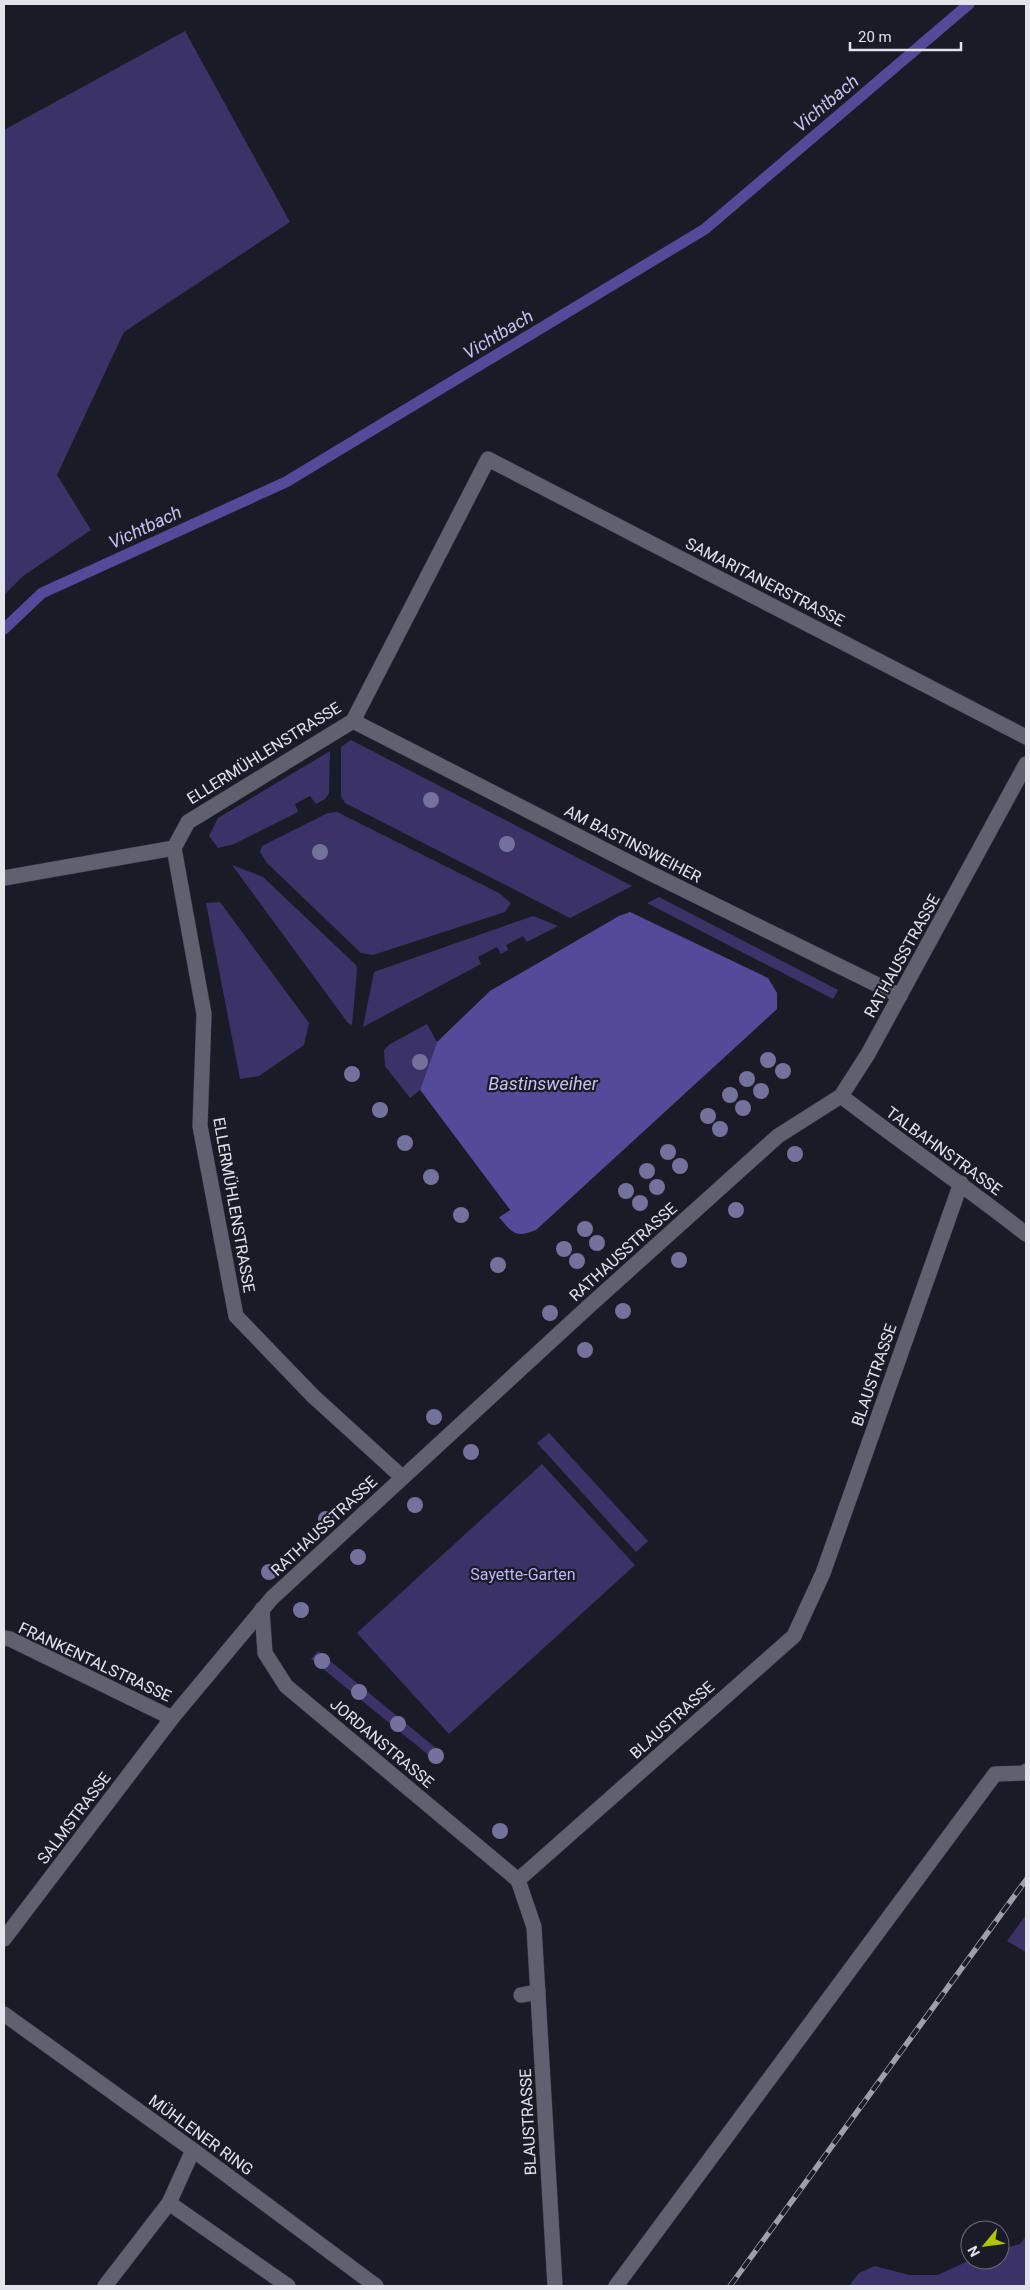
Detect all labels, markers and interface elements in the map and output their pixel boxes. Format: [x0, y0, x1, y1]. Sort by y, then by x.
scale bar [850, 20, 961, 52]
text: 20 m [858, 28, 892, 46]
water label: Vichtbach [789, 70, 863, 136]
water label: Vichtbach [459, 305, 537, 363]
water label: Vichtbach [105, 501, 185, 553]
street label: SAMARITANERSTRASSE [682, 534, 848, 630]
street label: ELLERMÜHLENSTRASSE [184, 698, 344, 808]
street label: AM BASTINSWEIHER [561, 801, 705, 887]
street label: RATHAUSSTRASSE [860, 891, 944, 1021]
water label: Bastinsweiher [488, 1073, 599, 1094]
street label: TALBAHNSTRASSE [882, 1103, 1006, 1199]
street label: ELLERMÜHLENSTRASSE [209, 1116, 259, 1294]
street label: RATHAUSSTRASSE [565, 1199, 681, 1305]
street label: BLAUSTRASSE [848, 1321, 900, 1429]
street label: RATHAUSSTRASSE [267, 1472, 381, 1580]
park label: Sayette-Garten [470, 1565, 576, 1584]
street label: FRANKENTALSTRASSE [16, 1618, 174, 1706]
street label: BLAUSTRASSE [626, 1677, 718, 1763]
street label: JORDANSTRASSE [326, 1694, 438, 1792]
street label: SALMSTRASSE [33, 1768, 115, 1868]
street label: BLAUSTRASSE [516, 2068, 540, 2176]
street label: MÜHLENER RING [145, 2091, 257, 2179]
north arrow [960, 2220, 1010, 2270]
text: N [964, 2243, 983, 2260]

